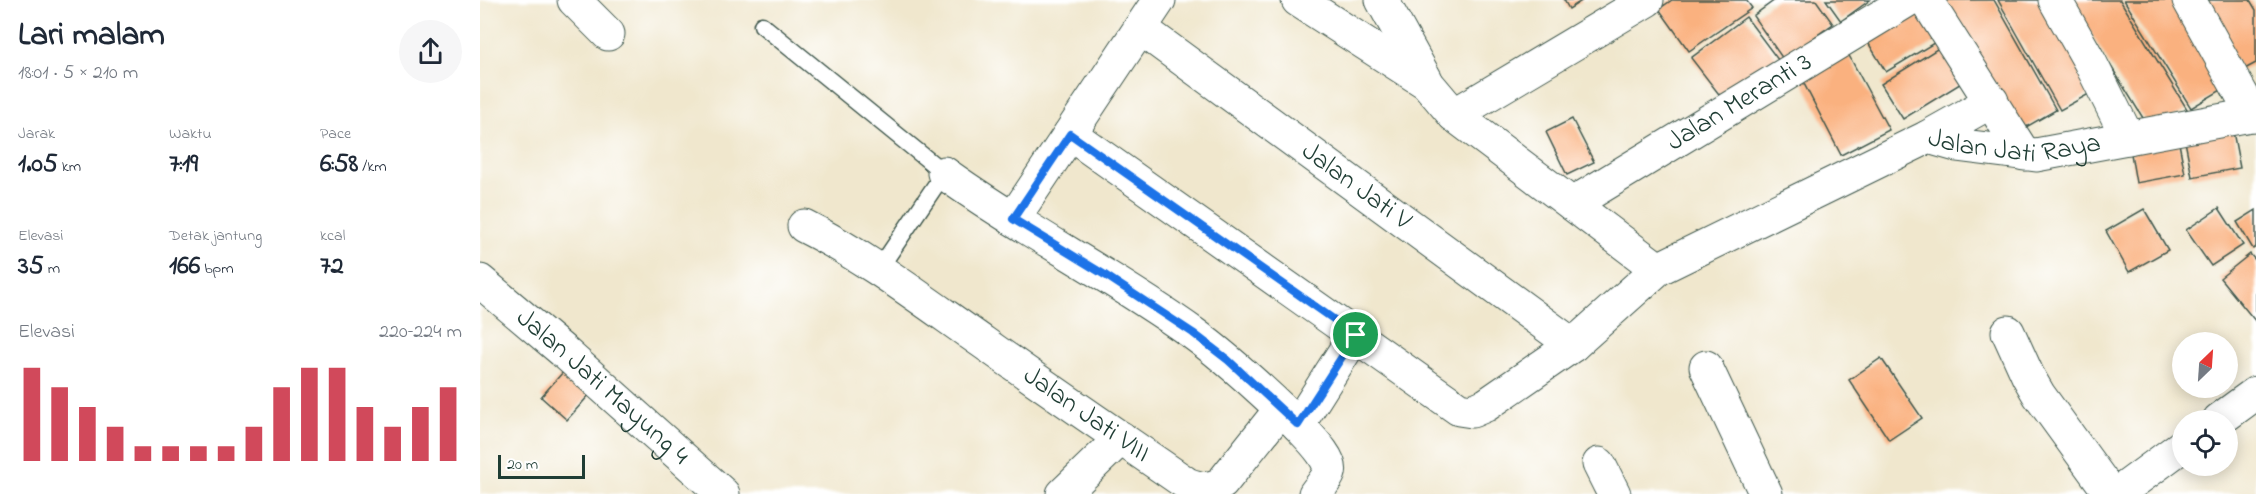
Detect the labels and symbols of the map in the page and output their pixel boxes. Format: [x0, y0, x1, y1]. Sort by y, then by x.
street label: Jalan Meranti 3 [1659, 43, 1820, 161]
street label: Jalan Jati Raya [1923, 118, 2104, 174]
street label: Jalan Jati V [1293, 133, 1420, 240]
street label: Jalan Jati Mayung 4 [507, 300, 698, 475]
pin [1330, 309, 1381, 360]
north arrow [2172, 332, 2238, 398]
street label: Jalan Jati VIII [1015, 357, 1158, 473]
scale bar [498, 452, 585, 480]

